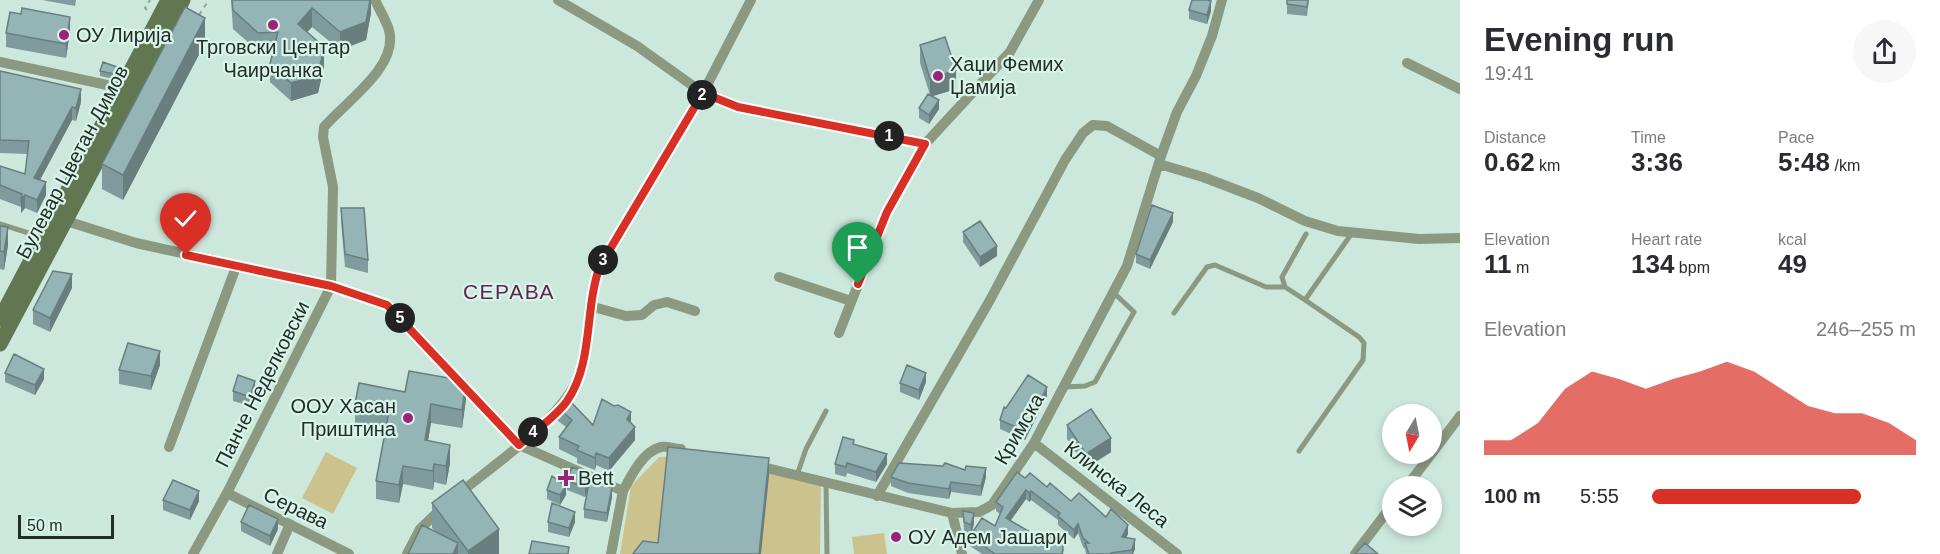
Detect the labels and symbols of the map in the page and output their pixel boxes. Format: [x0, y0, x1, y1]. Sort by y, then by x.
marker: Трговски Центар Чаирчанка [266, 18, 280, 32]
place label: ОУ Лирија [76, 24, 172, 46]
marker: ОУ Лирија [57, 28, 71, 42]
place label: Трговски Центар Чаирчанка [196, 36, 350, 81]
place label: Хаџи Фемих Џамија [950, 53, 1064, 98]
street label: Булевар Цветан Димов [12, 62, 132, 262]
marker: Хаџи Фемих Џамија [931, 69, 945, 83]
pin: 2 [687, 80, 717, 110]
pin: 1 [874, 121, 904, 151]
pin [160, 193, 211, 255]
pin [832, 222, 883, 284]
pin: 3 [588, 245, 618, 275]
district label: СЕРАВА [463, 280, 555, 303]
street label: Панче Неделковски [211, 297, 313, 471]
pin: 5 [385, 303, 415, 333]
street label: Кримска [990, 389, 1048, 468]
place label: ООУ Хасан Приштина [290, 395, 397, 440]
north arrow [1382, 404, 1442, 464]
marker: ООУ Хасан Приштина [401, 411, 415, 425]
pin: 4 [518, 417, 548, 447]
street label: Клинска Леса [1060, 436, 1174, 532]
place label: Bett [578, 467, 614, 489]
marker: Bett [559, 471, 573, 485]
street label: Серава [260, 483, 333, 533]
scale bar [18, 512, 114, 540]
place label: ОУ Адем Јашари [908, 526, 1067, 548]
marker: ОУ Адем Јашари [889, 530, 903, 544]

